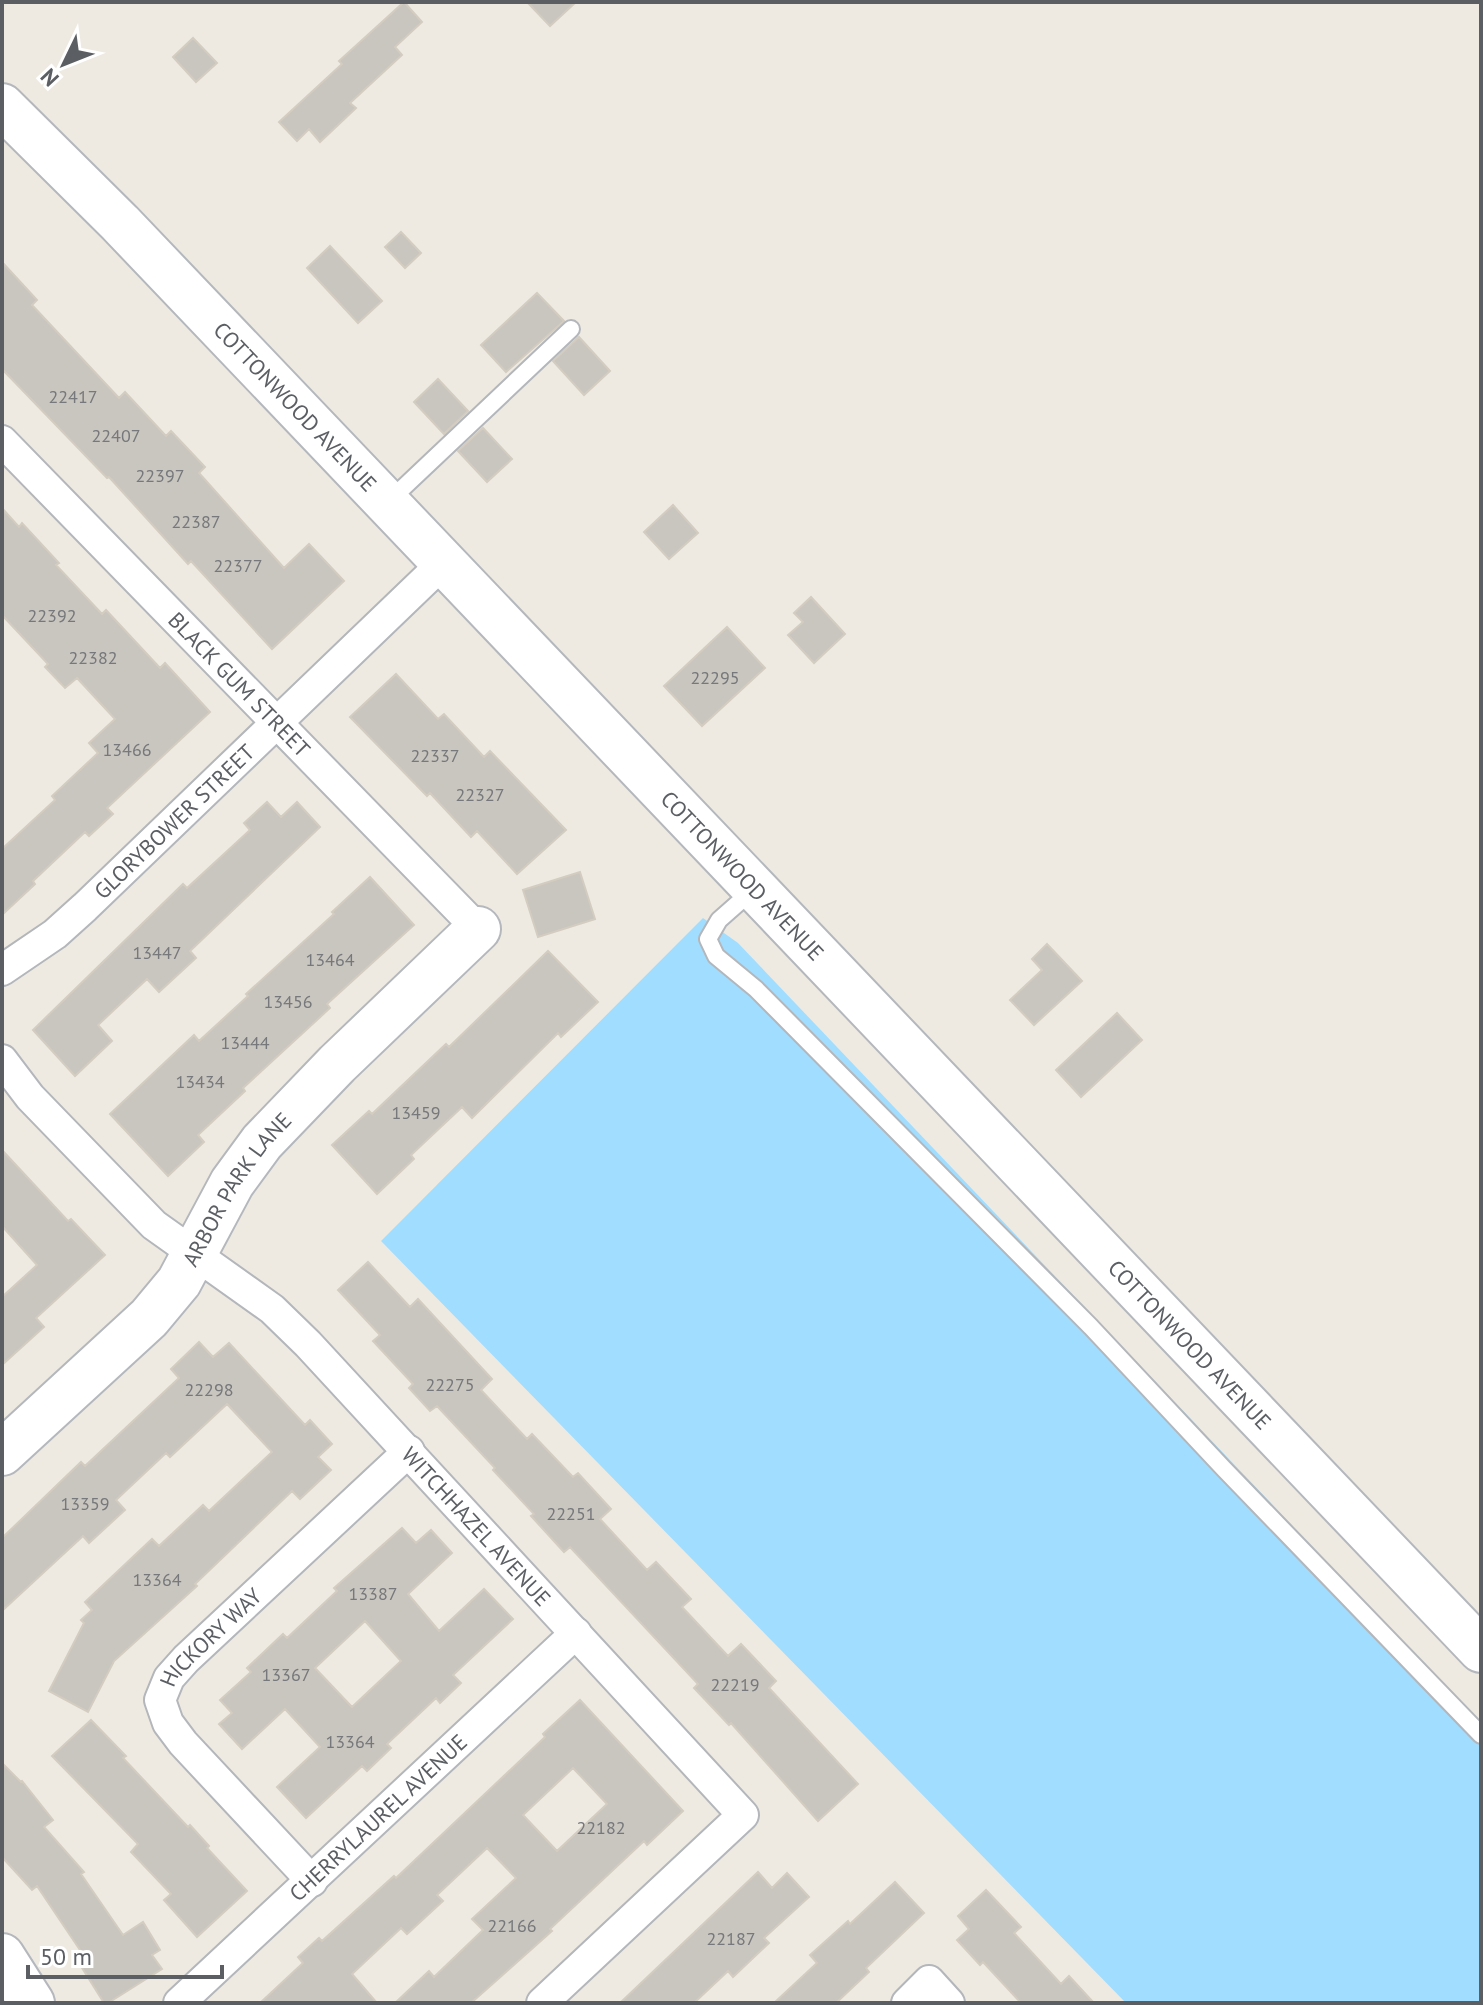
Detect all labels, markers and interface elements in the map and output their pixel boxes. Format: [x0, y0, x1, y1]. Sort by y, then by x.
north arrow [24, 24, 104, 104]
text: N [34, 63, 65, 92]
street label: COTTONWOOD AVENUE [208, 316, 383, 498]
house number: 22417 [48, 385, 98, 408]
house number: 22407 [91, 424, 141, 447]
house number: 22397 [135, 464, 185, 487]
house number: 22387 [171, 510, 221, 533]
house number: 22377 [213, 554, 263, 577]
house number: 22392 [27, 604, 77, 627]
street label: BLACK GUM STREET [162, 606, 316, 763]
house number: 22382 [68, 646, 118, 669]
house number: 22295 [690, 666, 740, 689]
street label: GLORYBOWER STREET [88, 738, 260, 905]
house number: 13466 [102, 738, 152, 761]
house number: 22337 [410, 744, 460, 767]
house number: 22327 [455, 783, 505, 806]
street label: COTTONWOOD AVENUE [655, 785, 830, 966]
house number: 13447 [132, 941, 182, 964]
house number: 13464 [305, 948, 355, 971]
house number: 13456 [263, 990, 313, 1013]
house number: 13444 [220, 1031, 270, 1054]
house number: 13434 [175, 1070, 225, 1093]
house number: 13459 [391, 1101, 441, 1124]
street label: ARBOR PARK LANE [176, 1106, 297, 1271]
street label: COTTONWOOD AVENUE [1102, 1254, 1277, 1435]
house number: 22275 [425, 1373, 475, 1396]
house number: 22298 [184, 1378, 234, 1401]
street label: WITCHHAZEL AVENUE [396, 1441, 557, 1612]
house number: 13359 [60, 1492, 110, 1515]
house number: 22251 [546, 1502, 596, 1525]
house number: 13364 [132, 1568, 182, 1591]
street label: HICKORY WAY [153, 1581, 268, 1690]
house number: 13387 [348, 1582, 398, 1605]
house number: 13367 [261, 1663, 311, 1686]
house number: 22219 [710, 1673, 760, 1696]
street label: CHERRYLAUREL AVENUE [283, 1728, 473, 1907]
house number: 13364 [325, 1730, 375, 1753]
house number: 22182 [576, 1816, 626, 1839]
house number: 22166 [487, 1914, 537, 1937]
house number: 22187 [706, 1927, 756, 1950]
scale bar [28, 1929, 222, 1979]
text: 50 m [40, 1941, 92, 1972]

